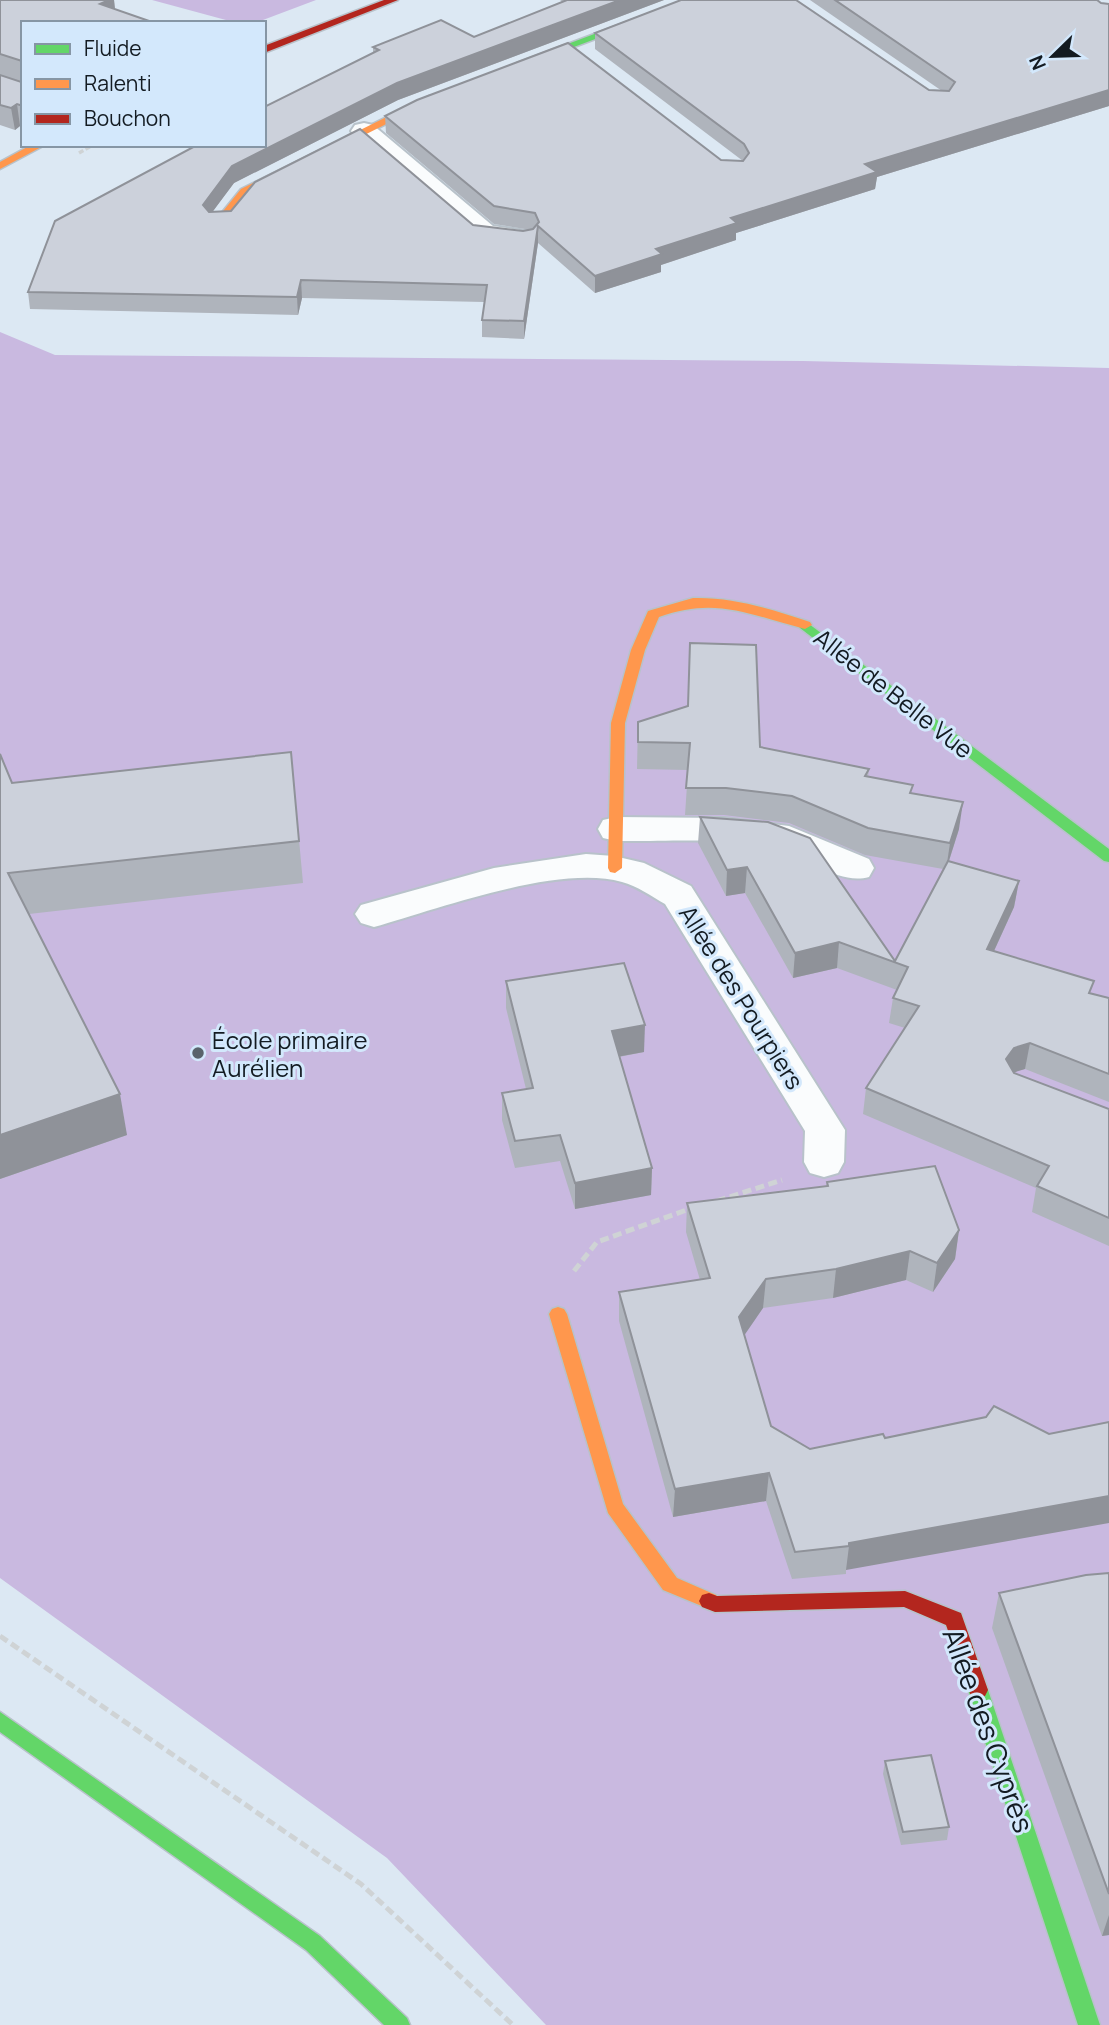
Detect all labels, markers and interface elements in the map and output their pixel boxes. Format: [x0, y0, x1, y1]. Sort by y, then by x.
legend [21, 21, 266, 147]
north arrow [1018, 21, 1088, 91]
text: Fluide [84, 34, 142, 62]
text: N [1023, 51, 1052, 74]
text: Ralenti [84, 69, 152, 97]
text: Bouchon [84, 104, 171, 132]
street label: Allée de Belle Vue [808, 621, 980, 765]
street label: Allée des Pourpiers [672, 899, 812, 1095]
place label: École primaire Aurélien [212, 1023, 367, 1084]
marker: École primaire Aurélien [190, 1045, 206, 1061]
street label: Allée des Cyprès [934, 1623, 1044, 1837]

